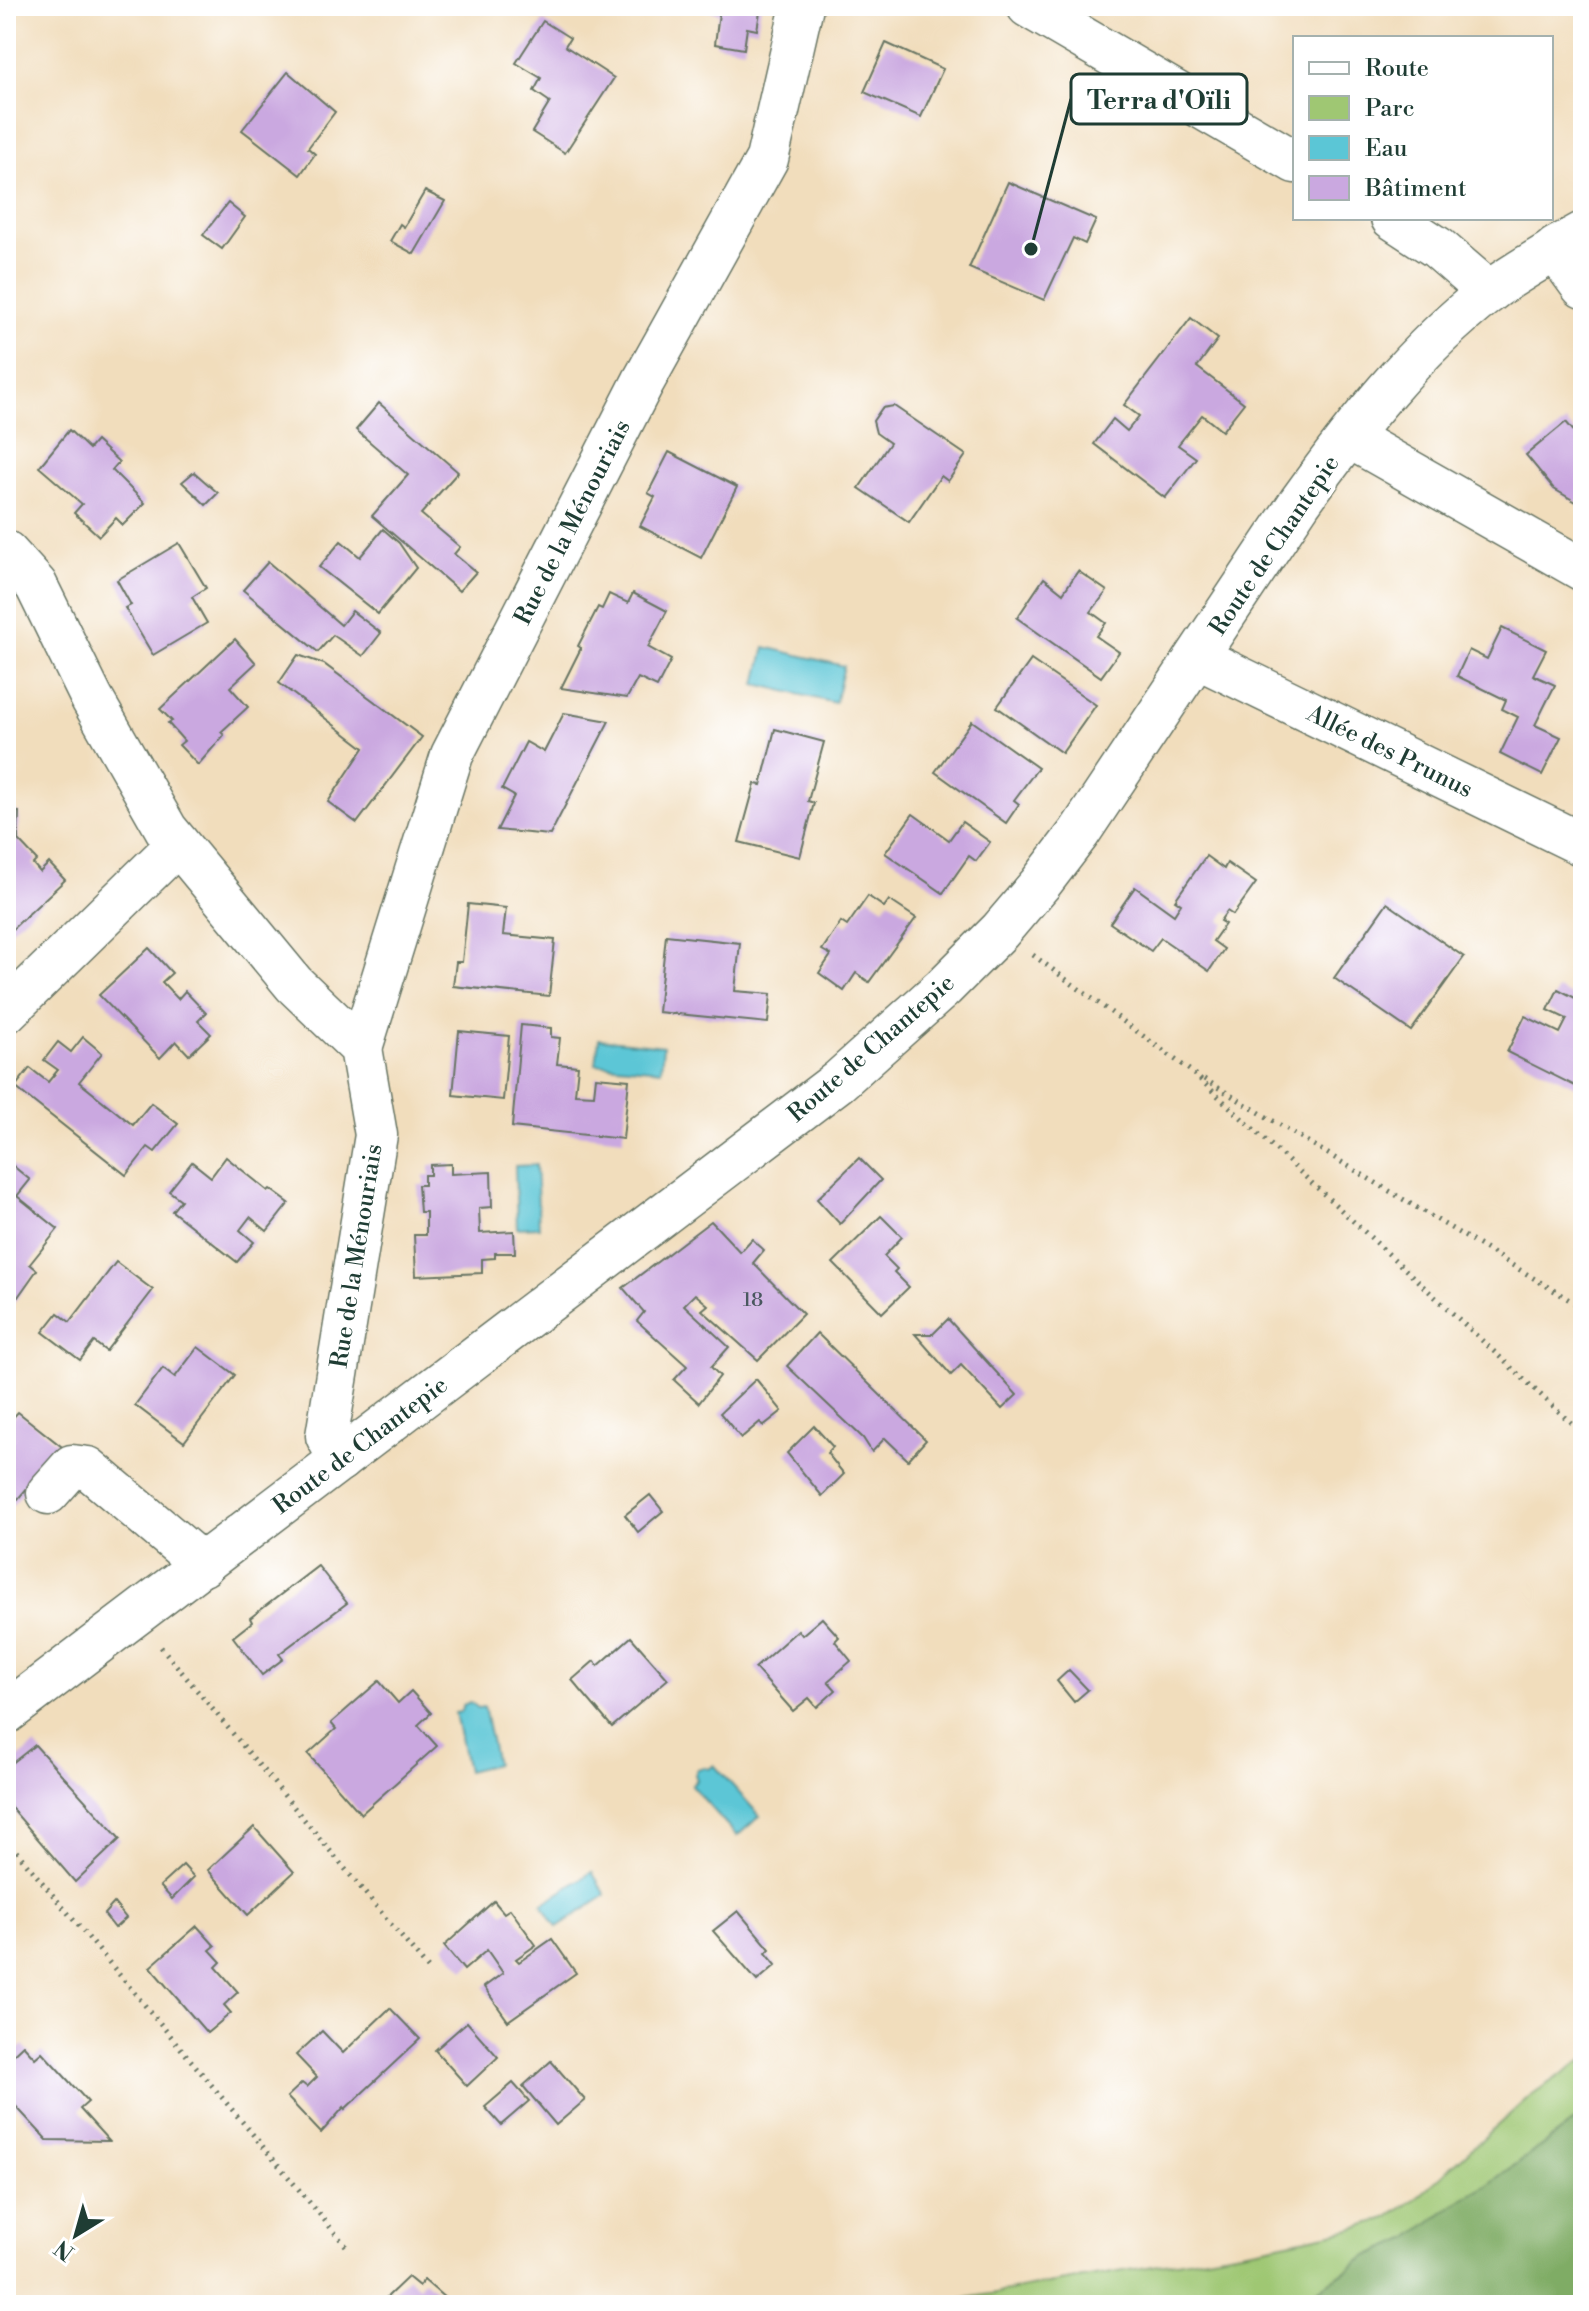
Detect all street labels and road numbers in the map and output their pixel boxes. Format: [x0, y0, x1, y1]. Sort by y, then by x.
street label: Rue de la Ménouriais [508, 415, 638, 630]
street label: Route de Chantepie [1203, 450, 1346, 641]
street label: Allée des Prunus [1301, 698, 1477, 805]
street label: Route de Chantepie [782, 968, 961, 1129]
street label: Rue de la Ménouriais [324, 1142, 390, 1370]
street label: Route de Chantepie [267, 1370, 454, 1521]

